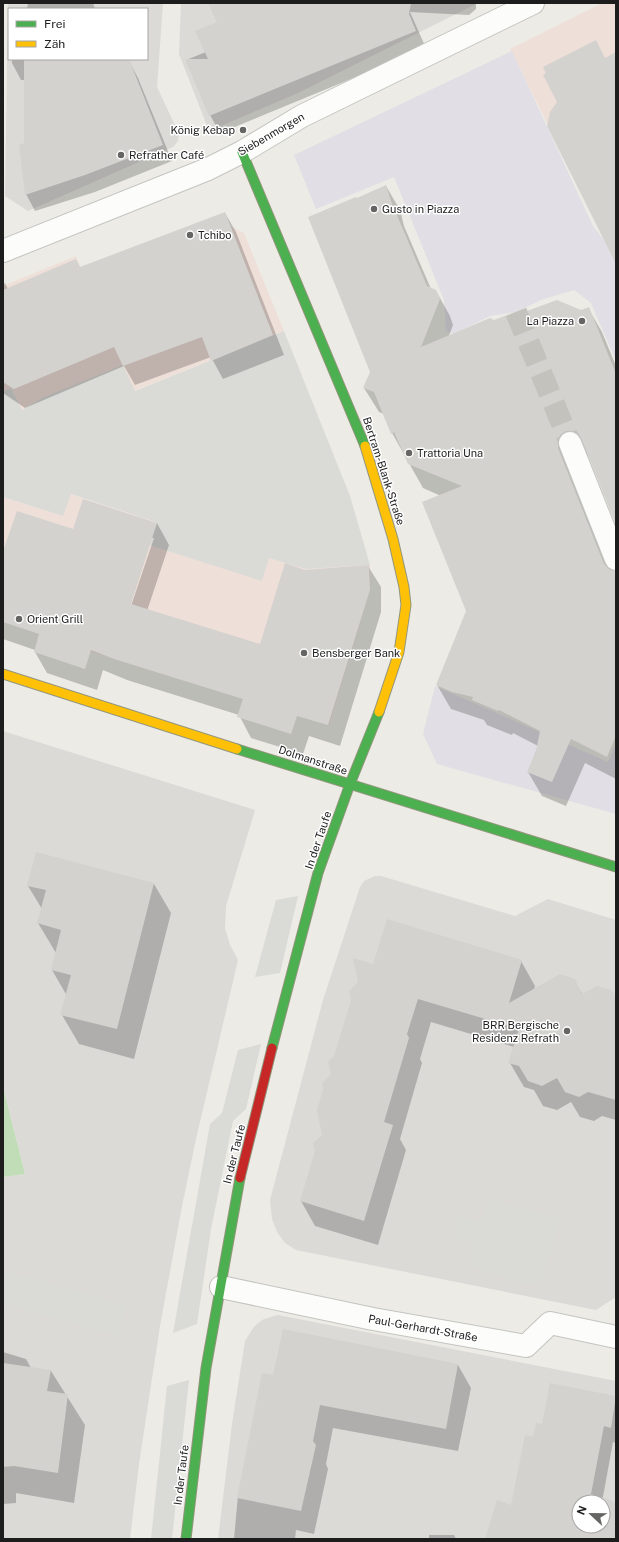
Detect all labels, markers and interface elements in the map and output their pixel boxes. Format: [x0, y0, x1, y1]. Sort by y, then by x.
legend [8, 8, 148, 60]
text: Frei [44, 17, 66, 31]
text: Zäh [44, 37, 65, 51]
street label: Siebenmorgen [236, 110, 306, 158]
place label: König Kebap [170, 124, 235, 136]
marker: König Kebap [238, 125, 248, 135]
place label: Refrather Café [129, 149, 204, 161]
marker: Refrather Café [116, 150, 126, 160]
place label: Gusto in Piazza [382, 203, 459, 215]
marker: Gusto in Piazza [369, 204, 379, 214]
place label: Tchibo [198, 229, 232, 241]
marker: Tchibo [185, 230, 195, 240]
place label: La Piazza [526, 315, 574, 327]
marker: La Piazza [577, 316, 587, 326]
street label: Bertram-Blank-Straße [361, 415, 407, 527]
place label: Trattoria Una [417, 447, 483, 459]
marker: Trattoria Una [404, 448, 414, 458]
place label: Orient Grill [27, 613, 83, 625]
marker: Orient Grill [14, 614, 24, 624]
place label: Bensberger Bank [312, 647, 400, 659]
marker: Bensberger Bank [299, 648, 309, 658]
street label: Dolmanstraße [277, 743, 349, 777]
street label: In der Taufe [302, 809, 334, 871]
place label: BRR Bergische Residenz Refrath [472, 1019, 559, 1044]
marker: BRR Bergische Residenz Refrath [562, 1026, 572, 1036]
street label: In der Taufe [221, 1123, 247, 1185]
street label: Paul-Gerhardt-Straße [367, 1312, 479, 1344]
street label: In der Taufe [171, 1444, 191, 1506]
north arrow [571, 1494, 611, 1534]
text: N [575, 1504, 589, 1516]

